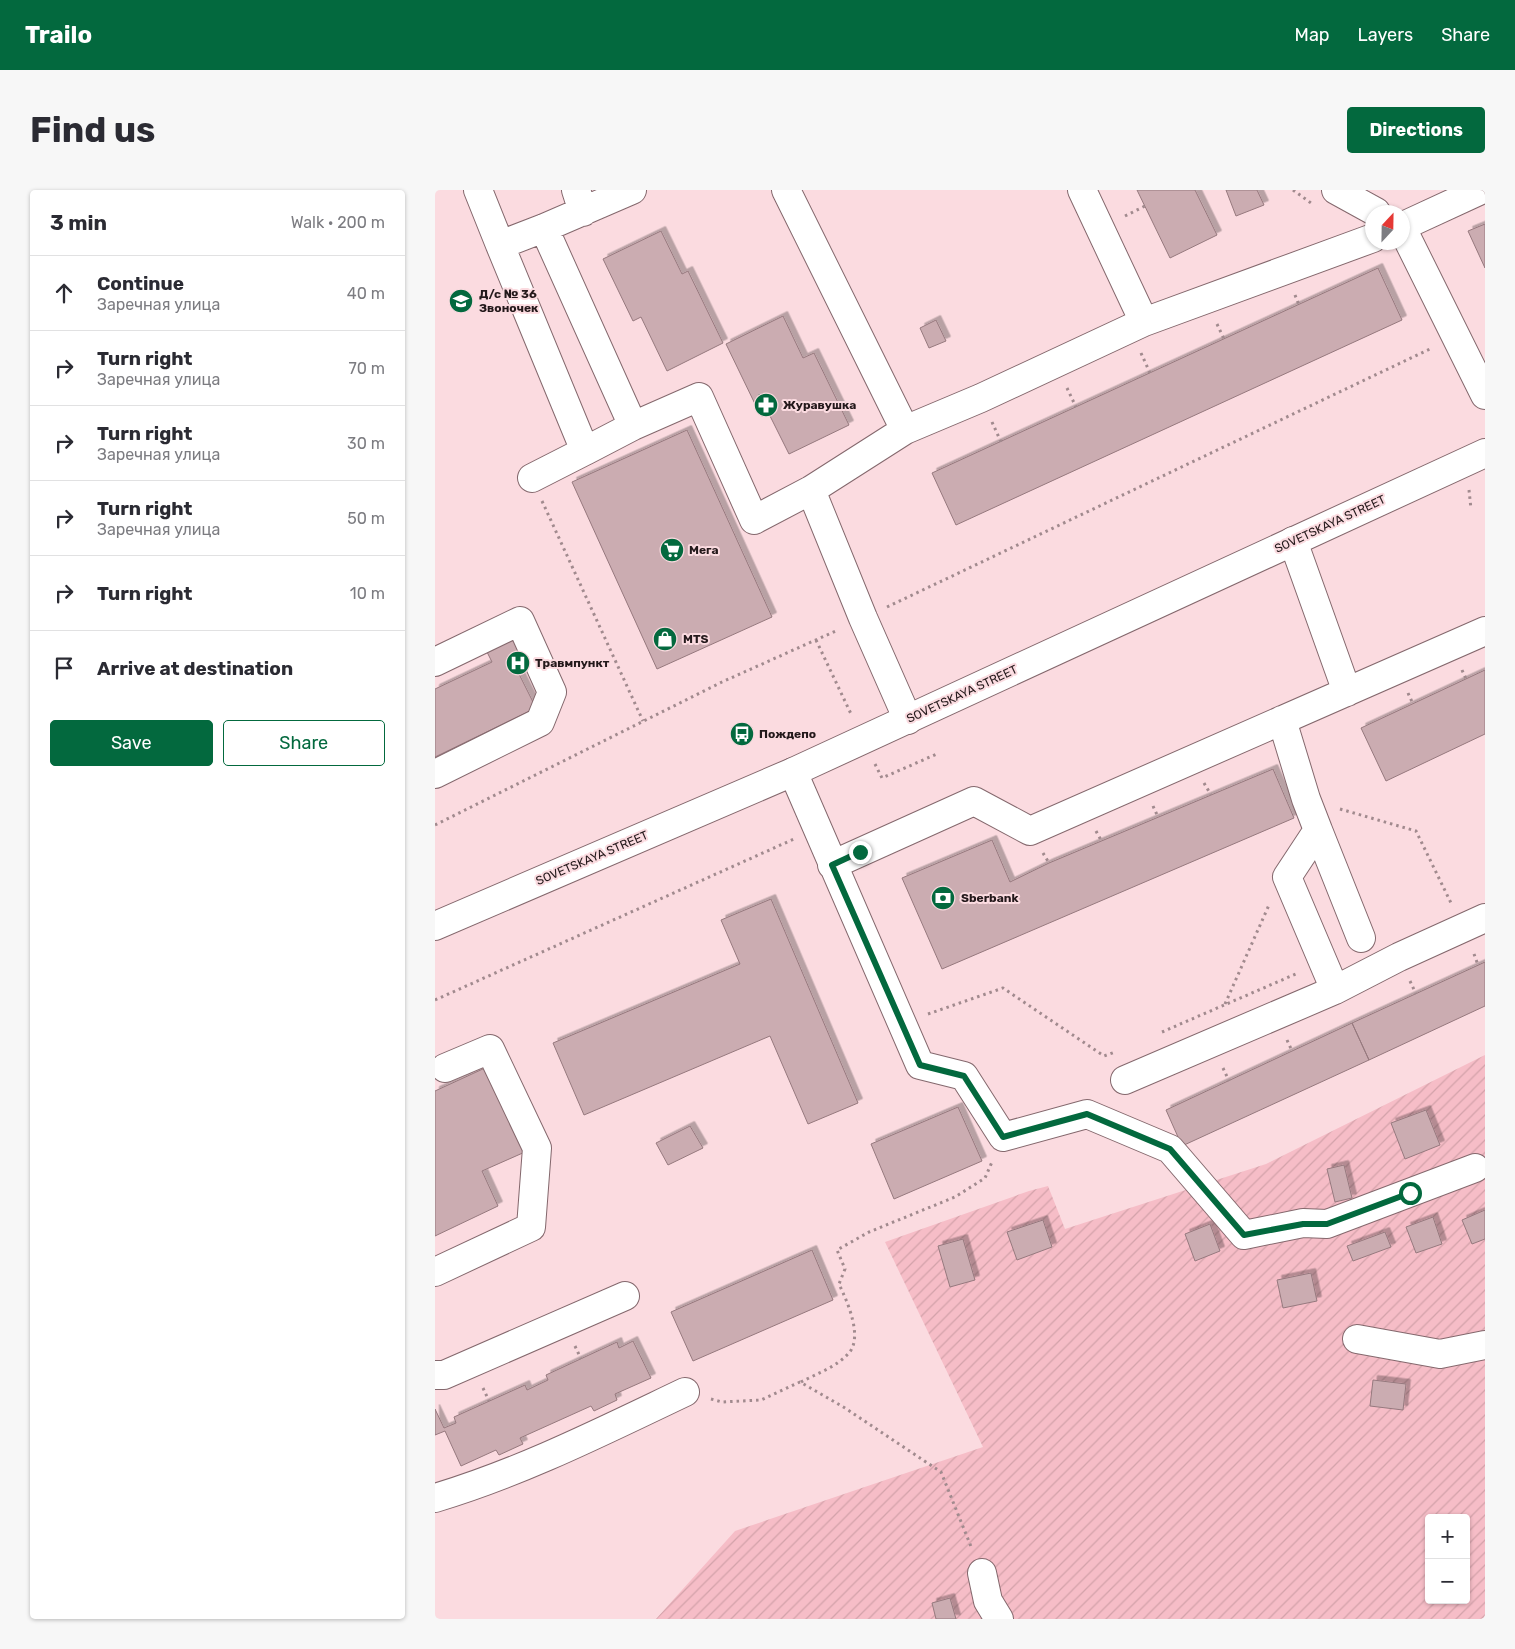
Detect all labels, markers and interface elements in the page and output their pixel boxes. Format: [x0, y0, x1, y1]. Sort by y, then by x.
text: Trailo [25, 21, 92, 49]
text: Map [1295, 24, 1330, 46]
text: Layers [1358, 24, 1413, 46]
text: Share [1441, 24, 1490, 46]
button: Directions [1347, 107, 1485, 153]
text: Find us [30, 109, 155, 151]
north arrow [1365, 205, 1410, 250]
text: 3 min [50, 210, 107, 235]
text: Walk · 200 m [291, 213, 385, 232]
text: Continue [97, 272, 184, 295]
icon: ahead [50, 279, 78, 307]
text: 40 m [347, 284, 385, 303]
place label: Д/с № 36 Звоночек [479, 287, 539, 315]
school or university icon: Д/с № 36 Звоночек [448, 288, 474, 314]
text: Заречная улица [97, 295, 220, 314]
text: Turn right [97, 347, 192, 370]
icon: right [50, 354, 78, 382]
text: 70 m [348, 359, 385, 378]
text: Заречная улица [97, 370, 220, 389]
pharmacy icon: Журавушка [753, 392, 779, 418]
place label: Журавушка [783, 398, 856, 412]
text: Turn right [97, 422, 192, 445]
icon: right [50, 429, 78, 457]
text: 30 m [347, 434, 385, 453]
text: Заречная улица [97, 445, 220, 464]
street label: SOVETSKAYA STREET [1272, 492, 1388, 556]
text: Turn right [97, 497, 192, 520]
icon: right [50, 504, 78, 532]
text: 50 m [347, 509, 385, 528]
text: Заречная улица [97, 520, 220, 539]
supermarket icon: Мега [659, 537, 685, 563]
place label: Мега [689, 543, 719, 557]
icon: right [50, 579, 78, 607]
text: Turn right [97, 582, 192, 605]
text: 10 m [350, 584, 385, 603]
shop icon: MTS [652, 626, 678, 652]
place label: MTS [683, 632, 708, 646]
hospital icon: Травмпункт [505, 650, 531, 676]
icon: arrive [50, 654, 78, 682]
place label: Травмпункт [535, 656, 610, 670]
text: Arrive at destination [97, 657, 293, 680]
street label: SOVETSKAYA STREET [904, 662, 1020, 726]
button: Save [50, 720, 213, 766]
button: Share [223, 720, 385, 766]
bus stop icon: Пождепо [729, 721, 755, 747]
place label: Пождепо [759, 727, 816, 741]
street label: SOVETSKAYA STREET [534, 828, 650, 888]
route end [849, 841, 872, 864]
bank icon: Sberbank [930, 885, 956, 911]
place label: Sberbank [961, 891, 1019, 905]
route start [1399, 1182, 1422, 1205]
map controls [1425, 1514, 1470, 1604]
button: + [1425, 1514, 1470, 1559]
button: − [1425, 1559, 1470, 1604]

